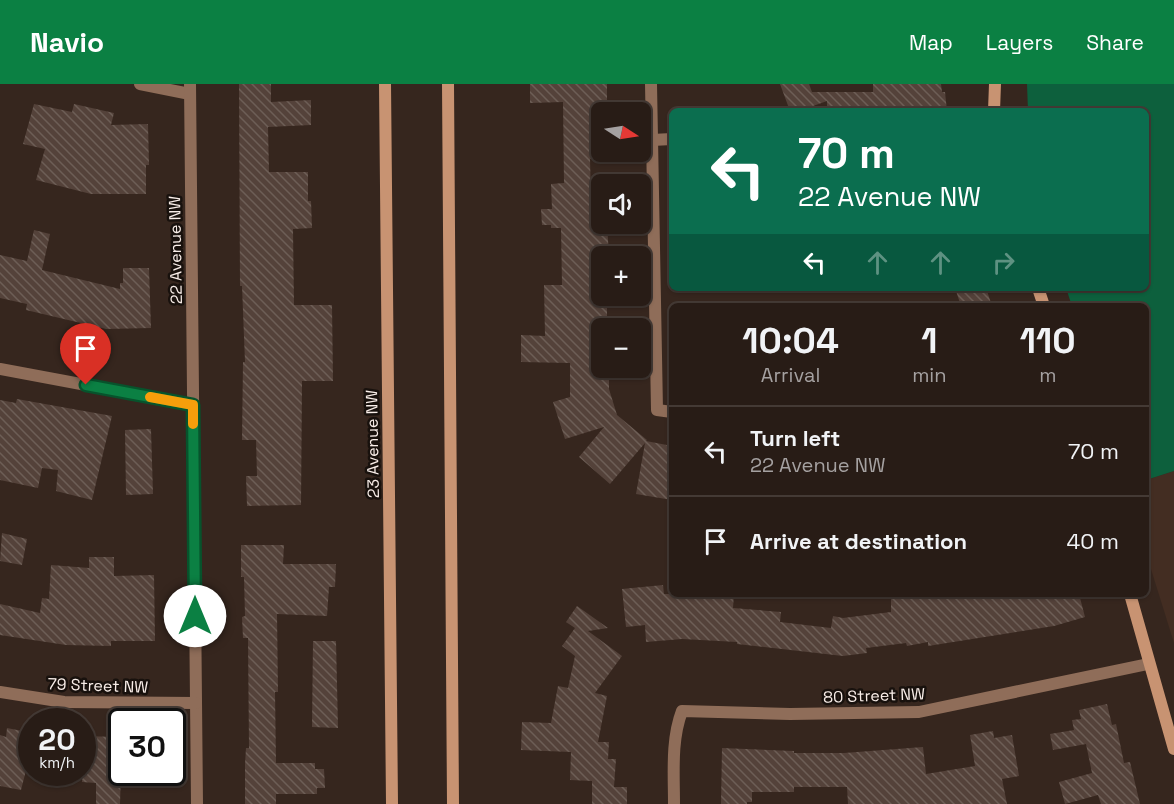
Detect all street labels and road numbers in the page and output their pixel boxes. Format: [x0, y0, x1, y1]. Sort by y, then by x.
street label: 22 Avenue NW [164, 196, 187, 304]
street label: 23 Avenue NW [361, 390, 384, 498]
street label: 79 Street NW [47, 673, 149, 698]
street label: 80 Street NW [823, 683, 925, 708]

